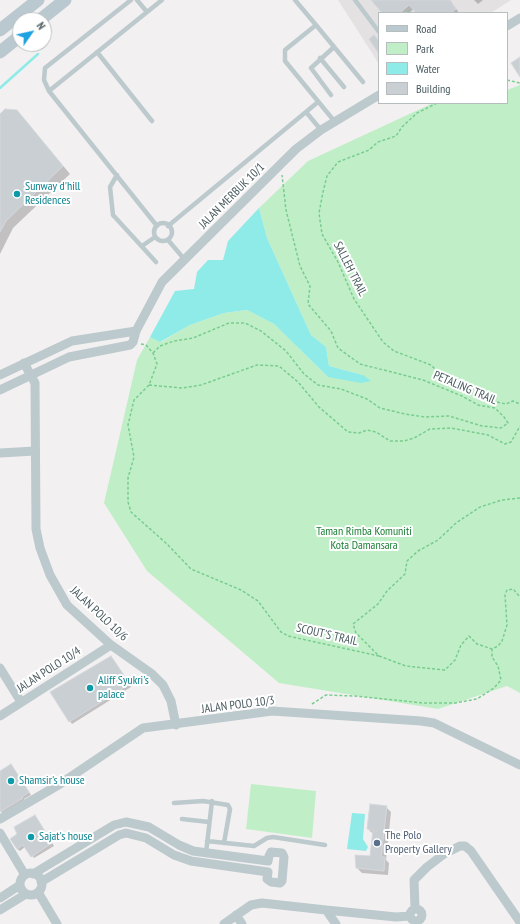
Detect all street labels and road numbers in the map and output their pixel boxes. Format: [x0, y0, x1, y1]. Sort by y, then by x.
street label: JALAN MERBUK 10/1 [196, 160, 268, 232]
street label: SALLEH TRAIL [330, 239, 370, 299]
street label: PETALING TRAIL [431, 368, 499, 408]
street label: JALAN POLO 10/6 [67, 584, 131, 644]
street label: SCOUT'S TRAIL [295, 621, 359, 649]
street label: JALAN POLO 10/4 [14, 644, 84, 696]
street label: JALAN POLO 10/3 [201, 693, 275, 717]

